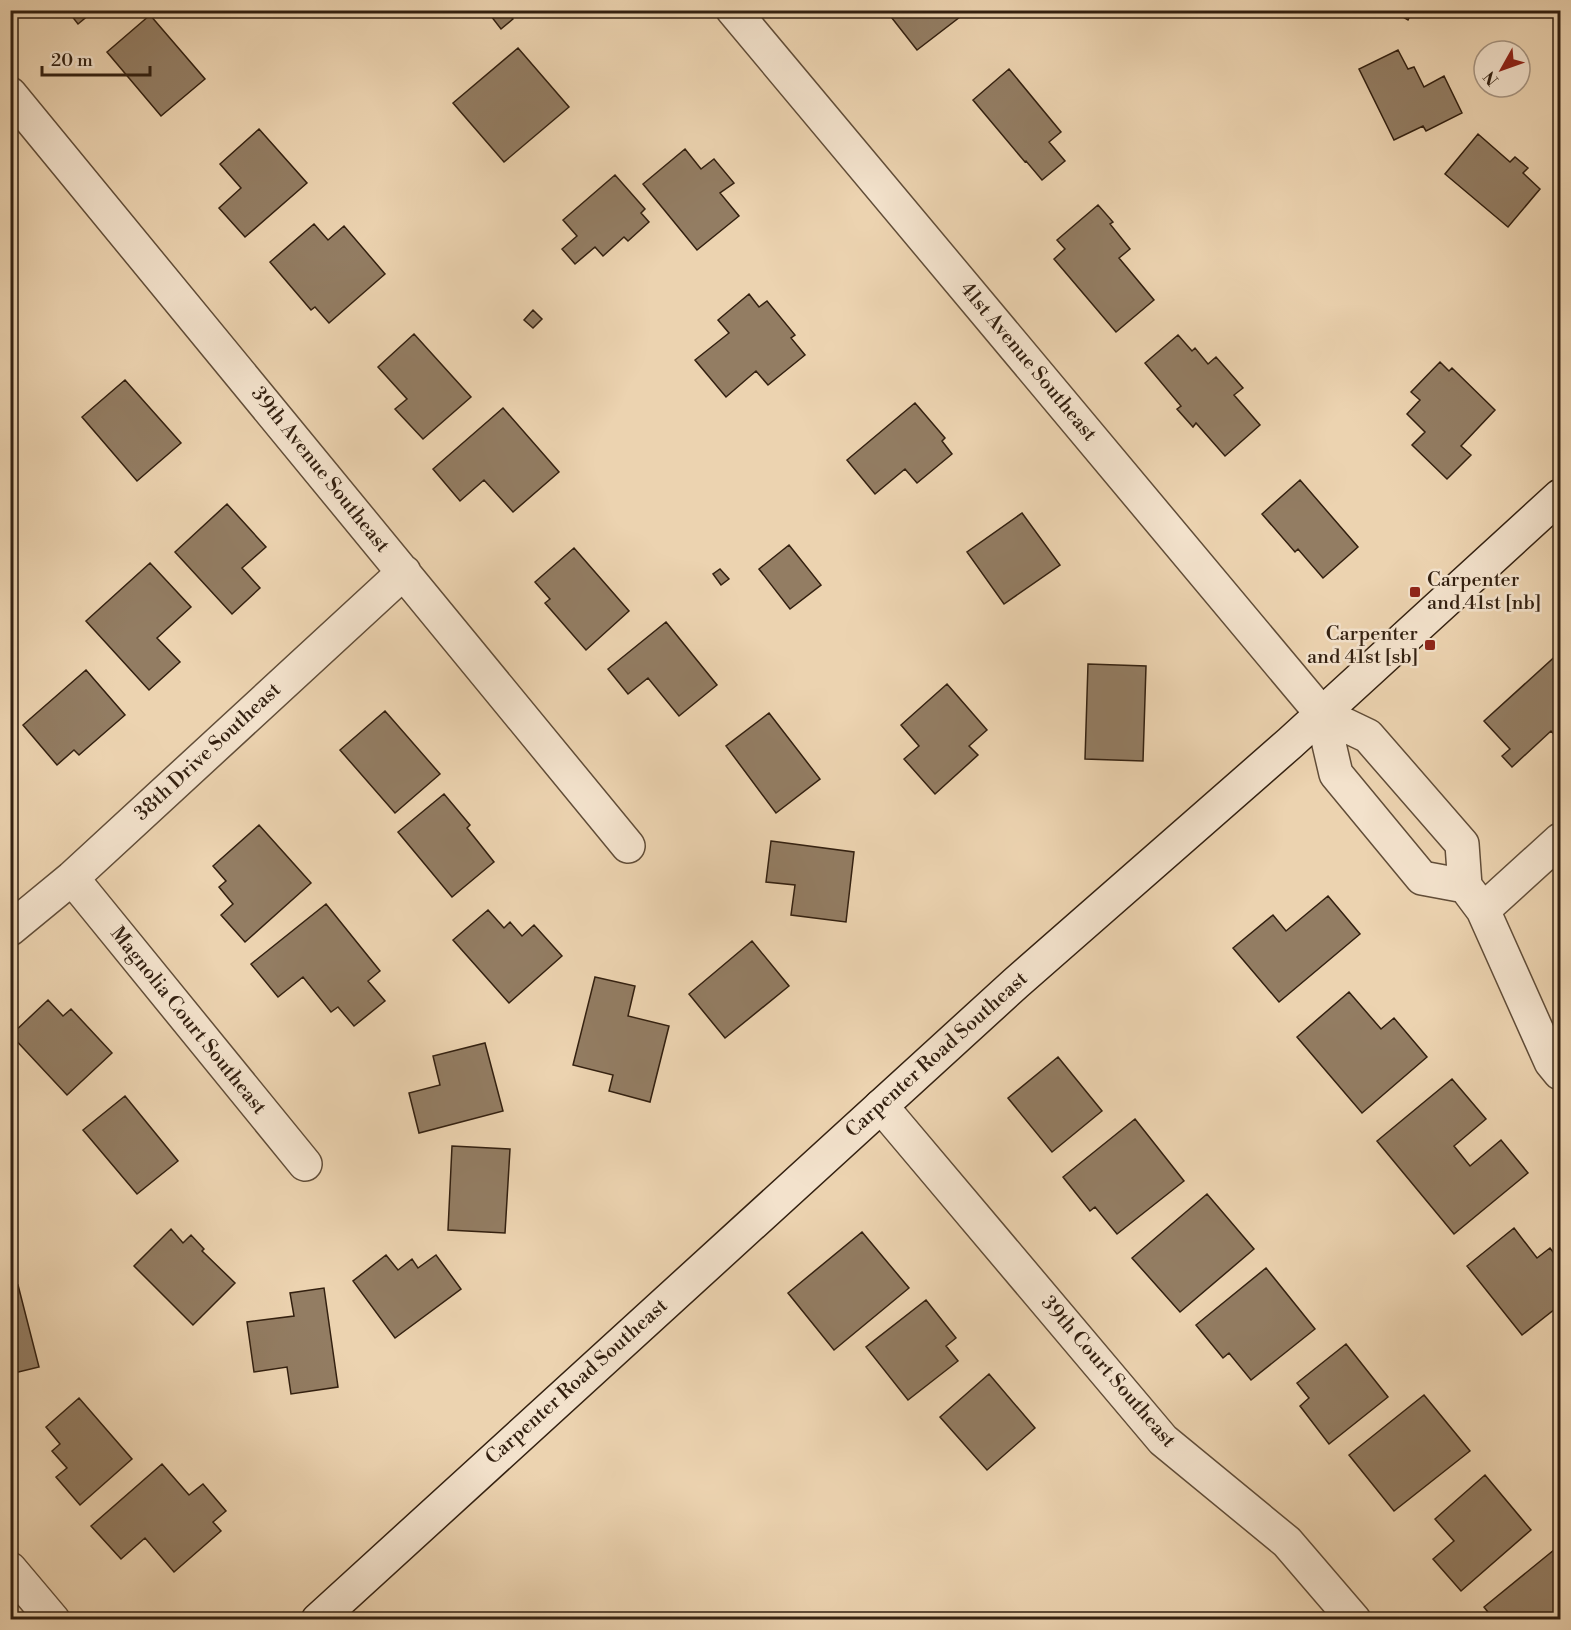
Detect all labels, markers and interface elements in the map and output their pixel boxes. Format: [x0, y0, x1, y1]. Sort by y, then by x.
scale bar [42, 39, 150, 77]
north arrow [1472, 39, 1532, 99]
text: 20 m [51, 49, 93, 72]
text: N [1479, 66, 1503, 89]
street label: 41st Avenue Southeast [954, 277, 1102, 447]
street label: 39th Avenue Southeast [245, 382, 395, 558]
place label: Carpenter and 41st [nb] [1427, 568, 1541, 616]
marker: Carpenter and 41st [nb] [1408, 585, 1422, 599]
place label: Carpenter and 41st [sb] [1307, 622, 1418, 670]
marker: Carpenter and 41st [sb] [1423, 638, 1437, 652]
street label: 38th Drive Southeast [130, 678, 286, 826]
street label: Magnolia Court Southeast [105, 922, 271, 1120]
street label: Carpenter Road Southeast [841, 967, 1033, 1143]
street label: 39th Court Southeast [1035, 1291, 1181, 1453]
street label: Carpenter Road Southeast [481, 1294, 673, 1470]

